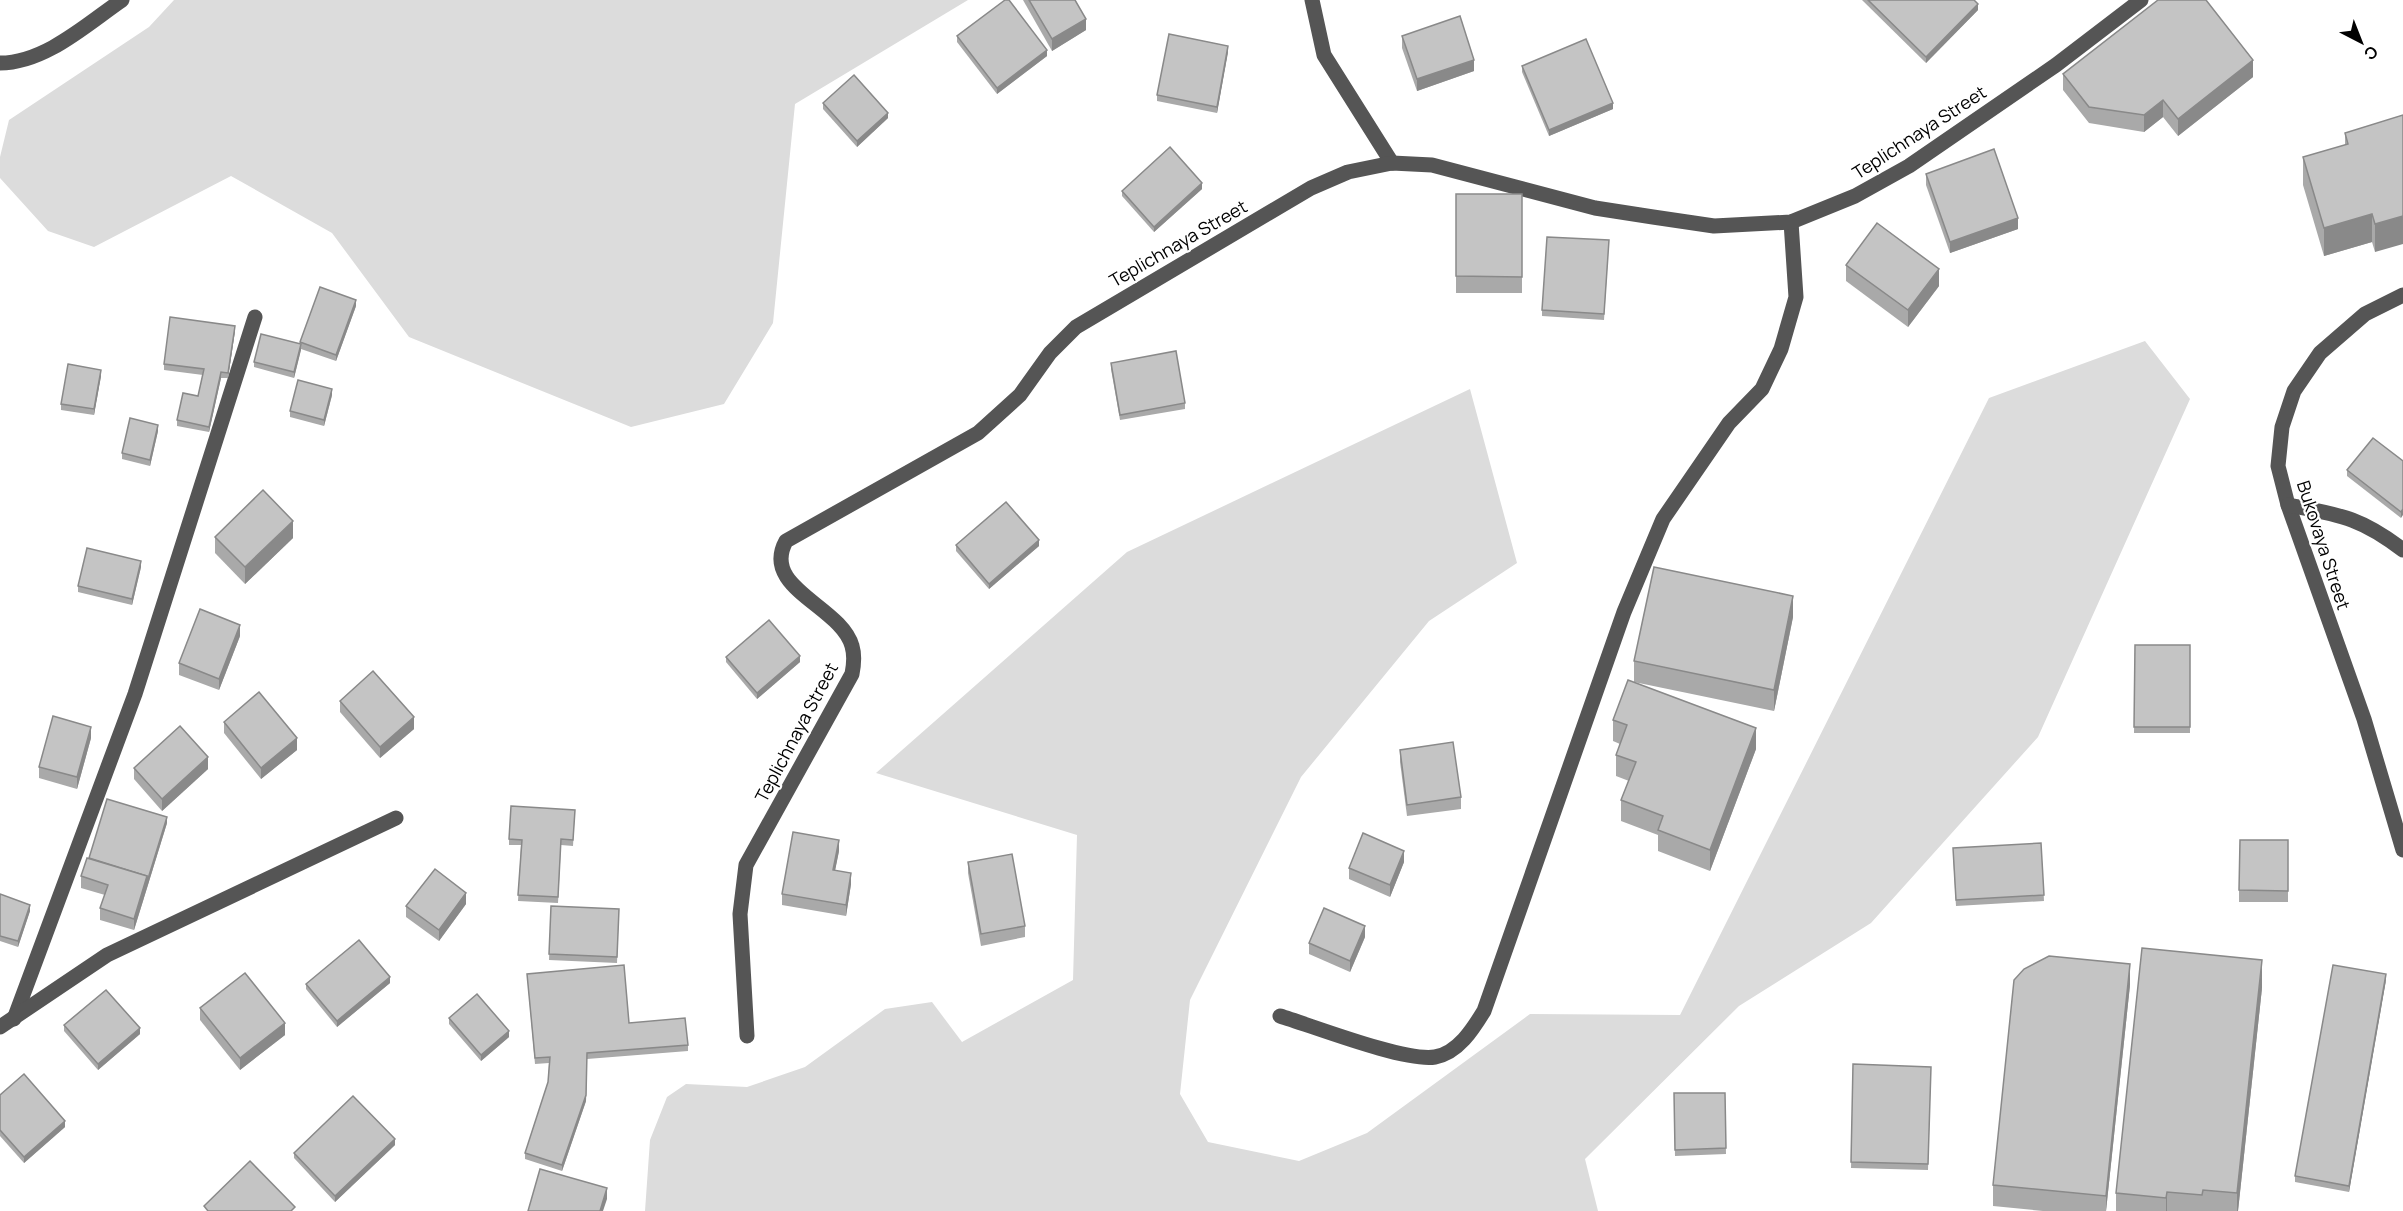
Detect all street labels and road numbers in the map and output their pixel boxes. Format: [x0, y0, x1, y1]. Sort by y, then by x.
street label: Teplichnaya Street [1847, 80, 1991, 184]
street label: Teplichnaya Street [1105, 194, 1251, 292]
street label: Bukovaya Street [2292, 477, 2356, 613]
street label: Teplichnaya Street [749, 658, 843, 806]

